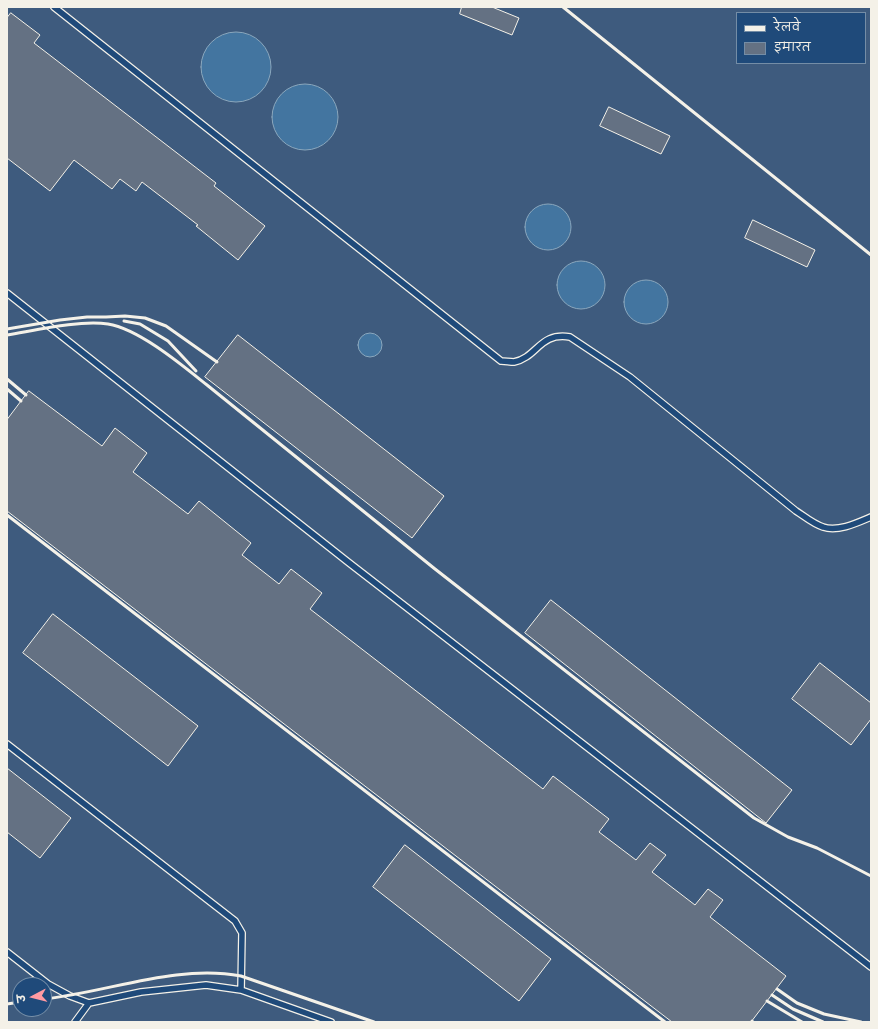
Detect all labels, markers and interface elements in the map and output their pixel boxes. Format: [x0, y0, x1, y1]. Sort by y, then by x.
legend [736, 12, 866, 64]
text: रेलवे [774, 18, 800, 34]
text: इमारत [774, 38, 811, 54]
north arrow [12, 977, 52, 1017]
text: उ [13, 994, 28, 1003]

